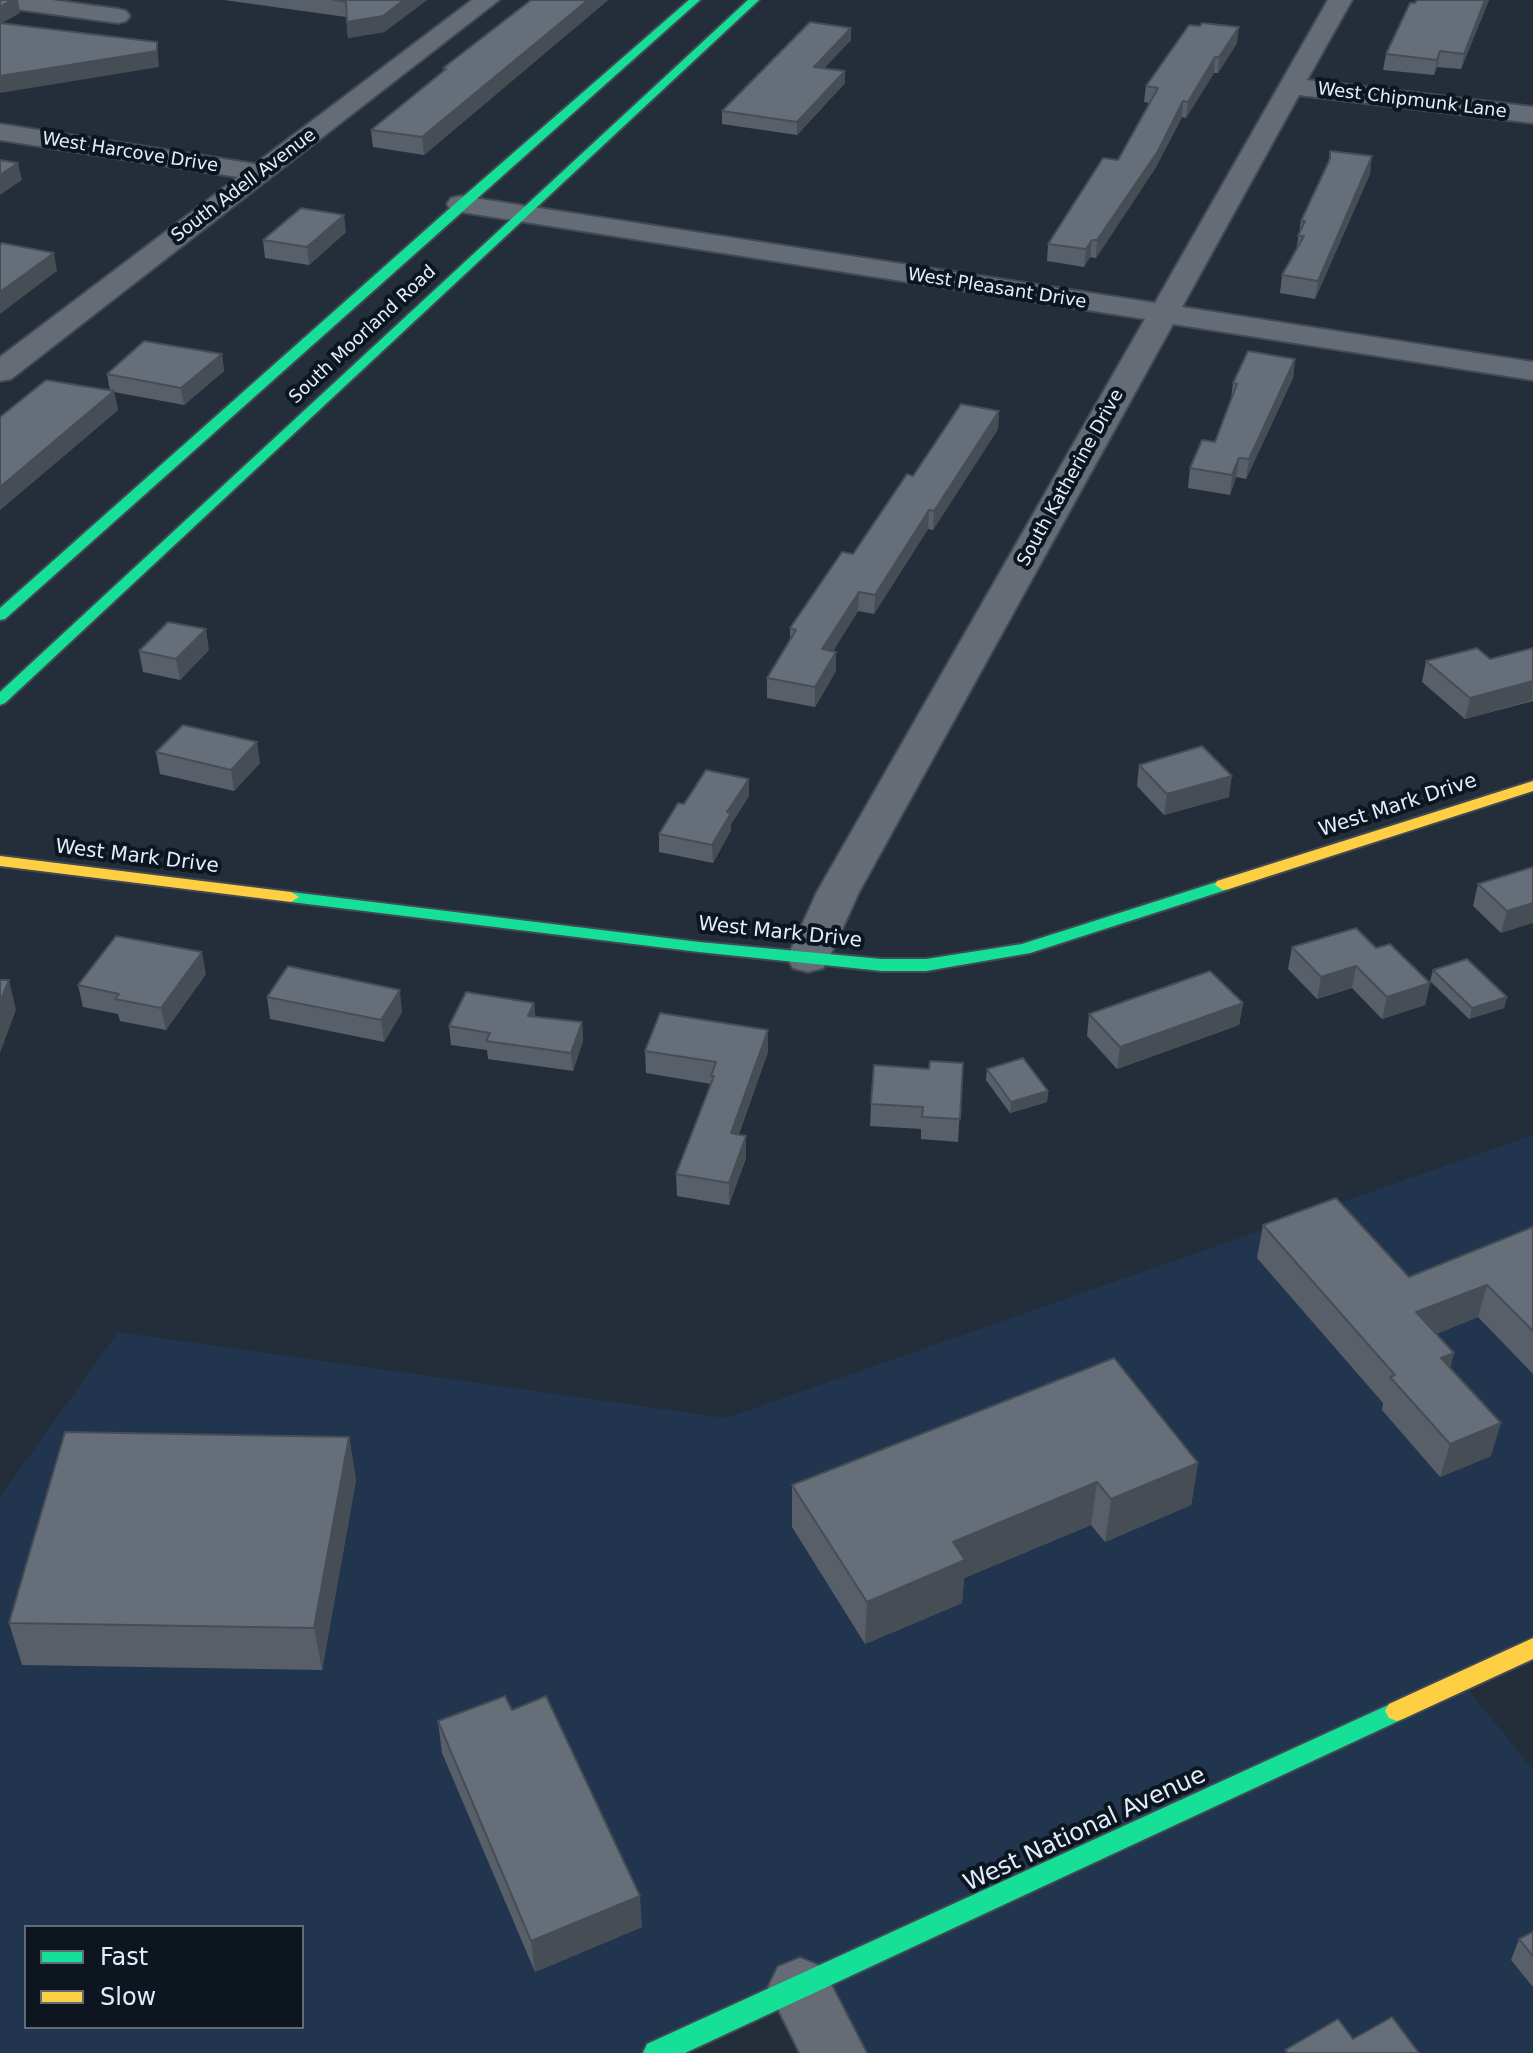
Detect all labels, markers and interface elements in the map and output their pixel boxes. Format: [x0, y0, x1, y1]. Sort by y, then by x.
street label: West Chipmunk Lane [1316, 79, 1508, 123]
street label: South Adell Avenue [168, 125, 320, 247]
street label: West Harcove Drive [40, 128, 220, 178]
street label: South Moorland Road [285, 261, 441, 409]
street label: West Pleasant Drive [906, 264, 1088, 314]
street label: South Katherine Drive [1013, 386, 1129, 570]
street label: West Mark Drive [1316, 769, 1480, 843]
street label: West Mark Drive [54, 835, 220, 879]
street label: West Mark Drive [697, 912, 863, 954]
street label: West National Avenue [960, 1761, 1210, 1899]
legend [24, 1925, 304, 2029]
text: Fast [100, 1943, 148, 1971]
text: Slow [100, 1983, 156, 2011]

